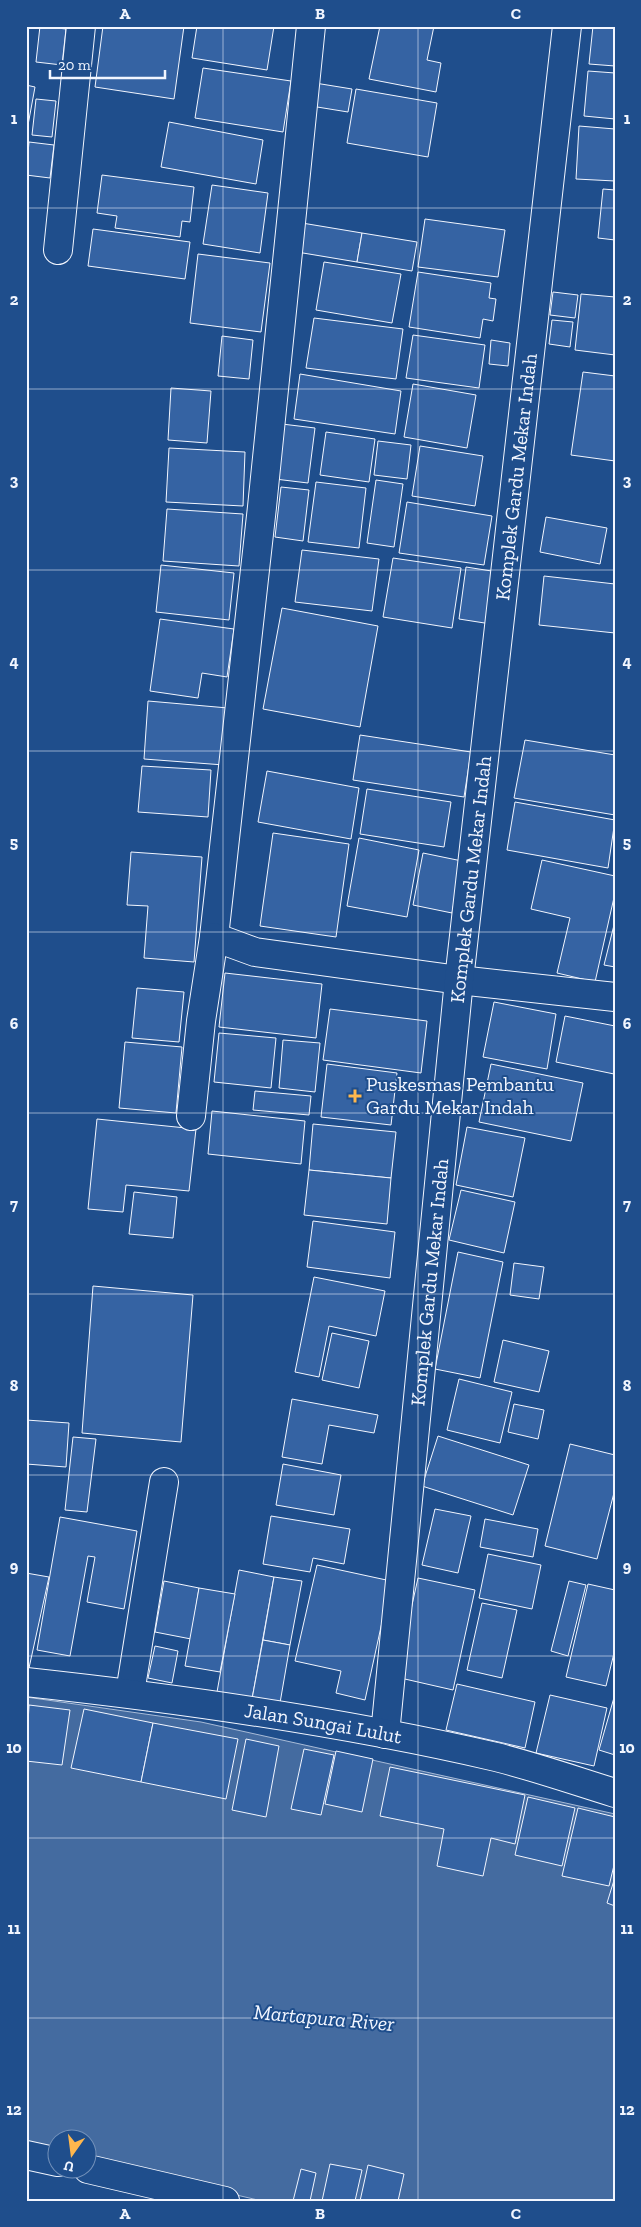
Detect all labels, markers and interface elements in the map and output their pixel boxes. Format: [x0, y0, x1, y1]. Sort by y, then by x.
text: A [120, 4, 131, 23]
text: B [315, 4, 325, 23]
text: C [511, 4, 521, 23]
scale bar [50, 48, 165, 80]
text: 20 m [58, 56, 91, 74]
text: 1 [11, 109, 18, 128]
text: 1 [624, 109, 631, 128]
text: 2 [10, 290, 19, 309]
text: 2 [623, 290, 632, 309]
street label: Komplek Gardu Mekar Indah [490, 351, 542, 602]
text: 3 [10, 471, 19, 490]
text: 3 [623, 471, 632, 490]
text: 4 [9, 652, 19, 671]
text: 4 [622, 652, 632, 671]
street label: Komplek Gardu Mekar Indah [445, 754, 496, 1004]
text: 5 [10, 833, 18, 852]
text: 5 [623, 833, 631, 852]
text: 6 [10, 1014, 19, 1033]
text: 6 [623, 1014, 632, 1033]
place label: Puskesmas Pembantu Gardu Mekar Indah [366, 1072, 554, 1119]
marker: Puskesmas Pembantu Gardu Mekar Indah [348, 1089, 362, 1103]
street label: Komplek Gardu Mekar Indah [405, 1157, 453, 1407]
text: 7 [10, 1195, 18, 1214]
text: 7 [623, 1195, 631, 1214]
text: 8 [10, 1376, 19, 1395]
text: 8 [623, 1376, 632, 1395]
text: 9 [10, 1557, 19, 1576]
text: 9 [623, 1557, 632, 1576]
street label: Jalan Sungai Lulut [243, 1698, 404, 1749]
text: 10 [6, 1738, 22, 1757]
text: 10 [619, 1738, 635, 1757]
text: 11 [8, 1919, 21, 1938]
text: 11 [621, 1919, 634, 1938]
water label: Martapura River [253, 1999, 396, 2036]
text: 12 [6, 2100, 22, 2119]
text: 12 [619, 2100, 635, 2119]
north arrow [48, 2130, 98, 2180]
text: U [62, 2157, 76, 2176]
text: A [120, 2204, 131, 2223]
text: B [315, 2204, 325, 2223]
text: C [511, 2204, 521, 2223]

